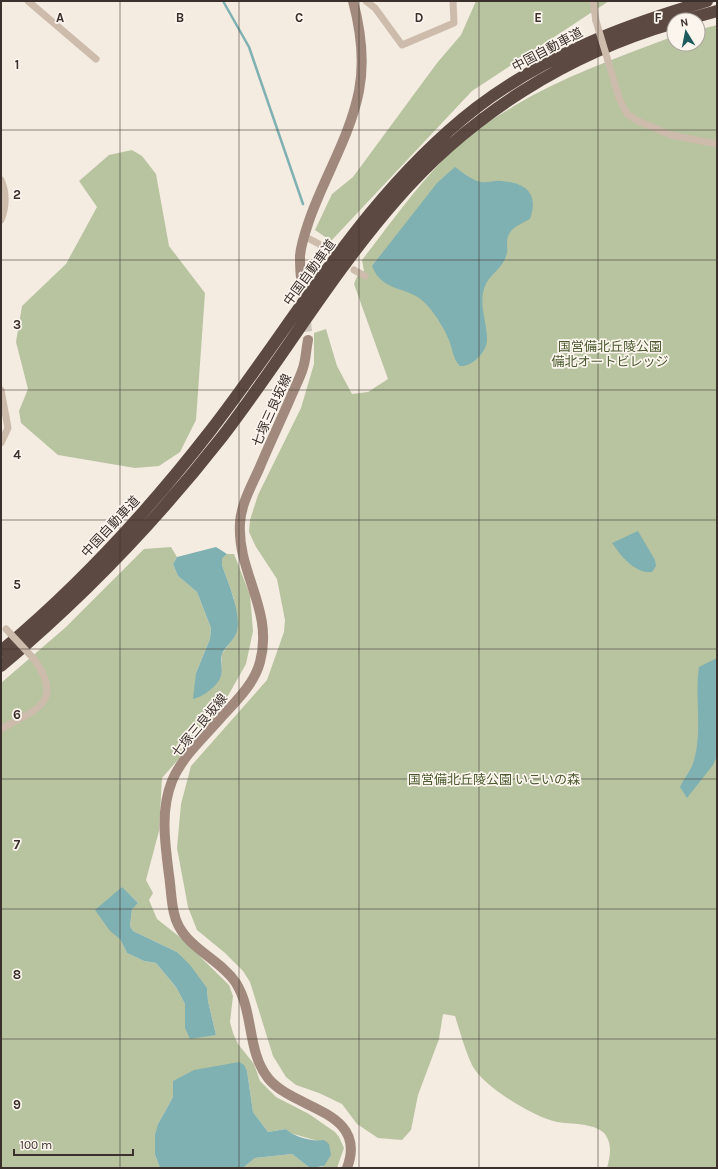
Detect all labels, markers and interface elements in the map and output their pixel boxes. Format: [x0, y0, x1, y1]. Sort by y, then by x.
text: A [56, 10, 64, 25]
text: B [176, 10, 184, 25]
text: C [295, 10, 303, 25]
text: D [415, 10, 424, 25]
text: E [534, 10, 542, 25]
text: F [654, 10, 662, 25]
north arrow [666, 12, 706, 52]
text: N [679, 16, 689, 30]
street label: 中国自動車道 [509, 25, 585, 74]
text: 1 [15, 57, 19, 72]
text: 2 [13, 187, 21, 202]
street label: 中国自動車道 [280, 236, 338, 308]
text: 3 [13, 317, 21, 332]
park label: 国営備北丘陵公園 備北オートビレッジ [551, 339, 669, 369]
street label: 七塚三良坂線 [249, 372, 294, 449]
text: 4 [13, 447, 21, 462]
street label: 中国自動車道 [78, 493, 142, 560]
text: 5 [13, 577, 21, 592]
street label: 七塚三良坂線 [169, 691, 230, 760]
text: 6 [13, 707, 21, 722]
park label: 国営備北丘陵公園 いこいの森 [408, 772, 580, 787]
text: 7 [14, 837, 21, 852]
text: 8 [13, 967, 21, 982]
text: 9 [13, 1097, 21, 1112]
scale bar [14, 1131, 133, 1157]
text: 100 m [20, 1138, 52, 1152]

